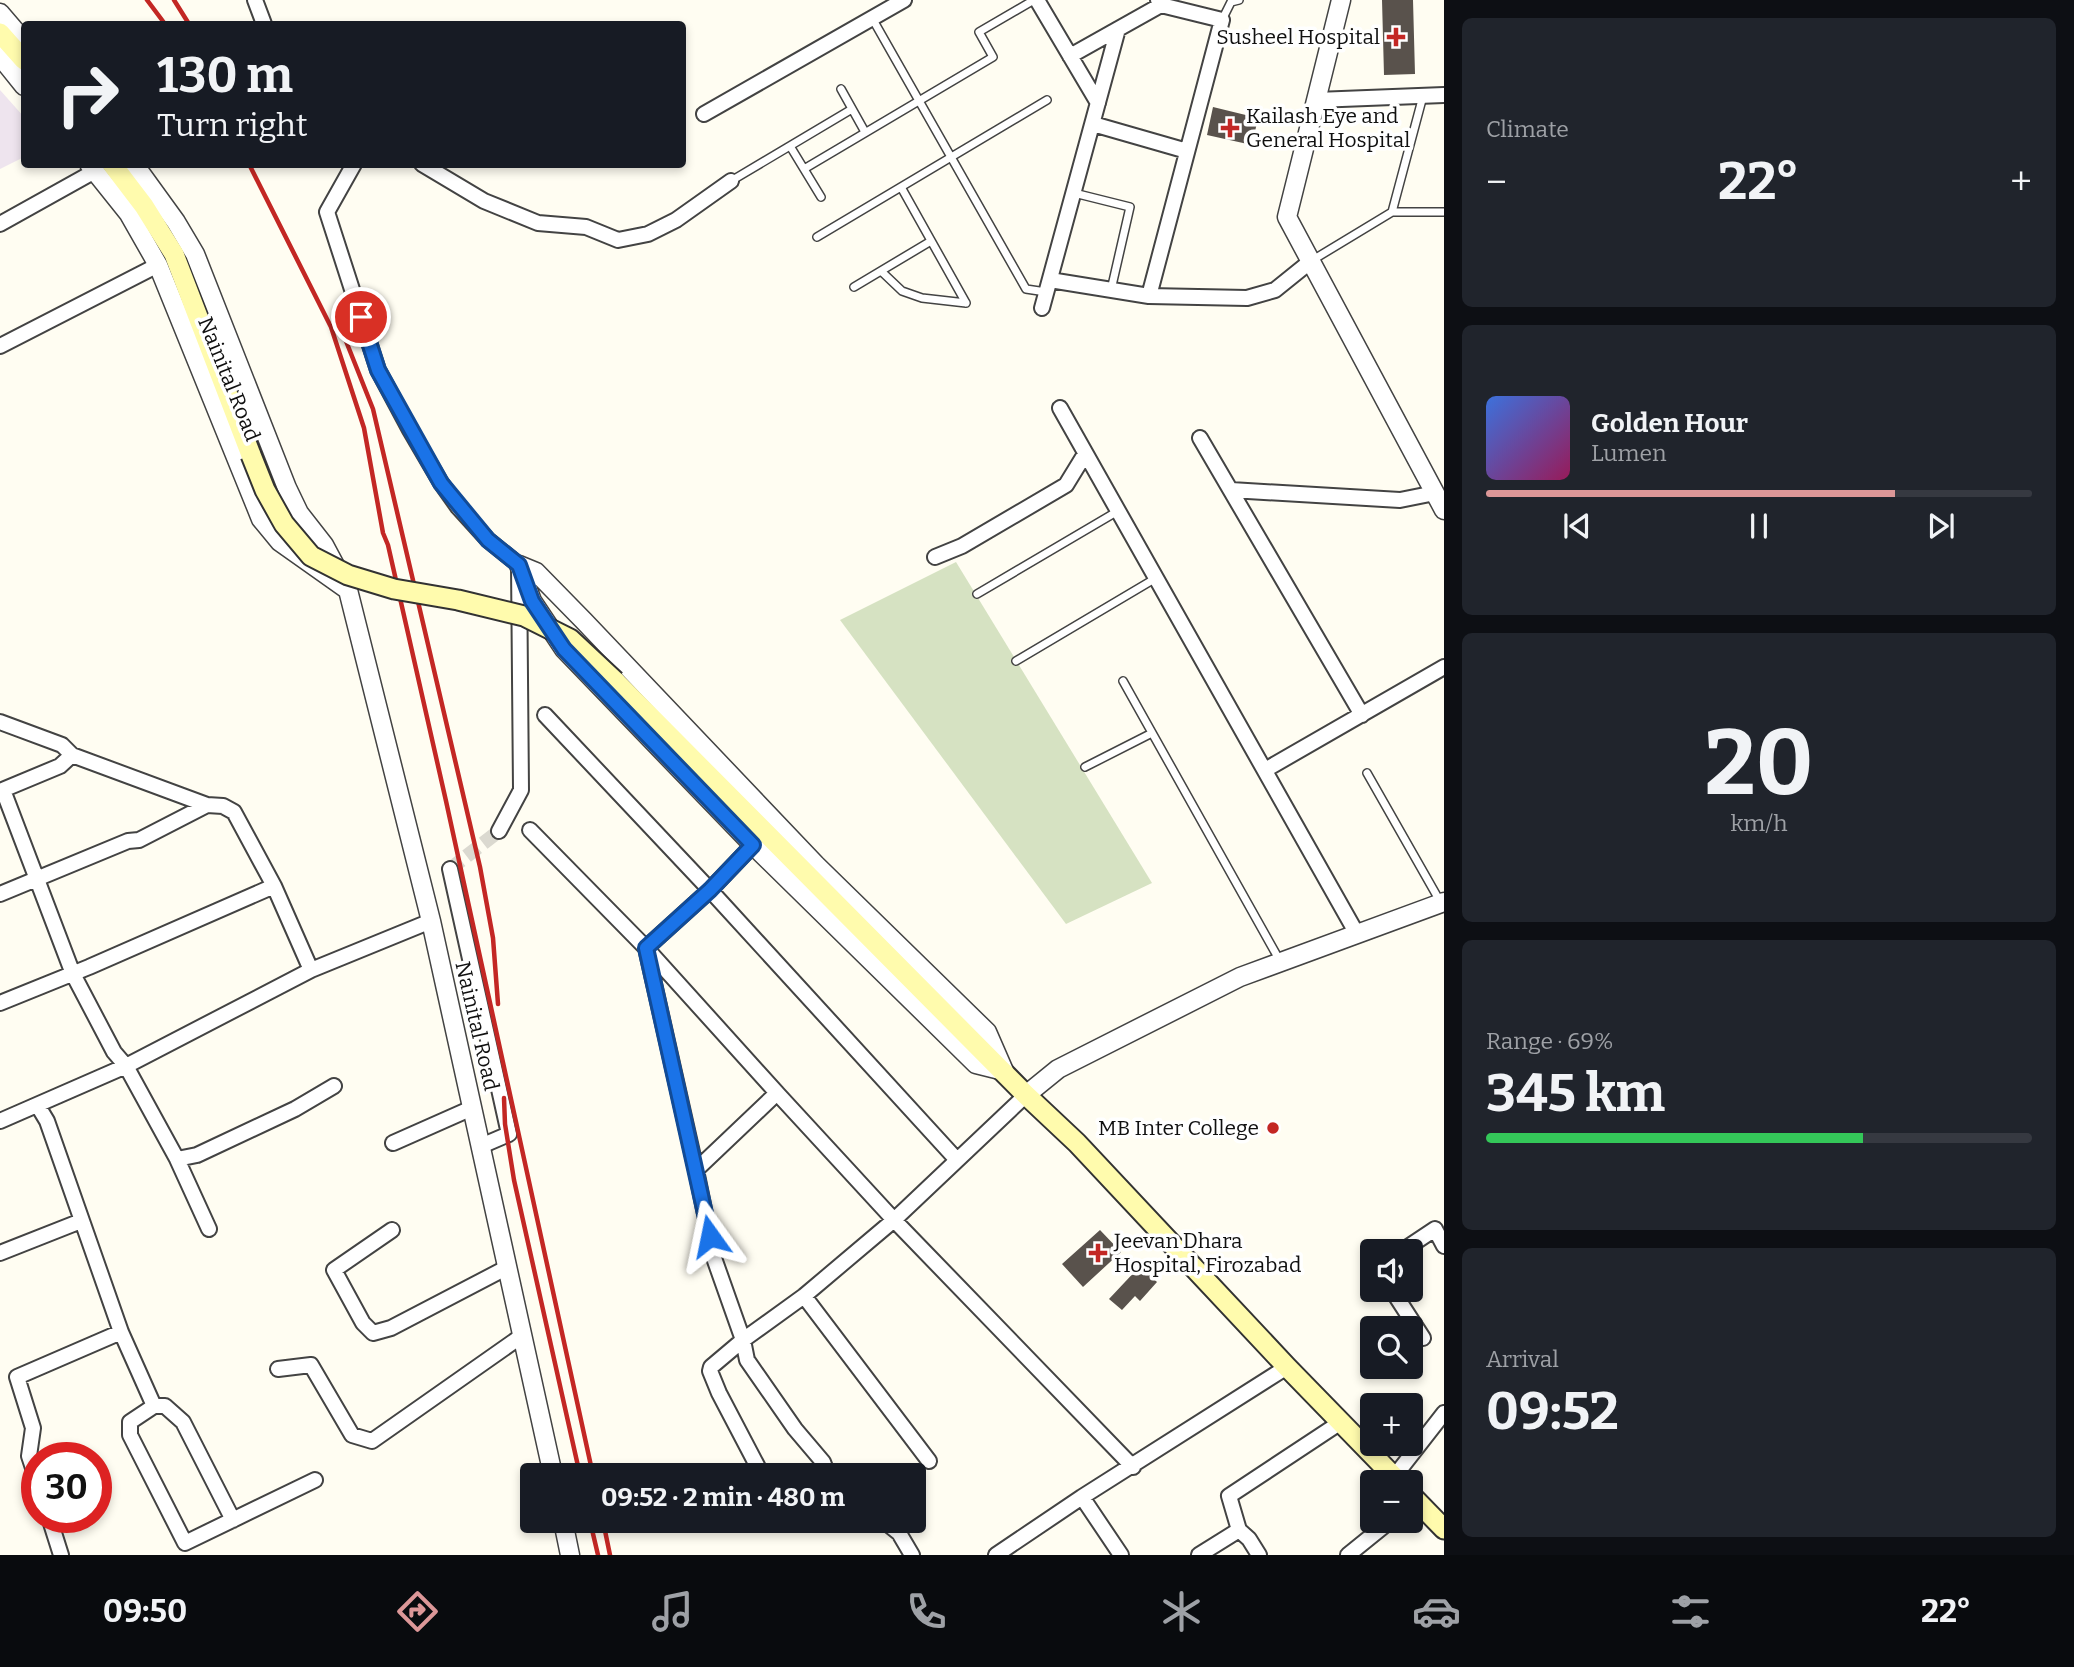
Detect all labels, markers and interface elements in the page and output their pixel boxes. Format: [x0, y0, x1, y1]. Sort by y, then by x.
place label: Susheel Hospital [1216, 24, 1380, 50]
marker: Susheel Hospital [1386, 27, 1406, 47]
text: 130 m [157, 46, 293, 105]
icon: right [42, 49, 133, 140]
place label: Kailash Eye and General Hospital [1246, 103, 1410, 153]
text: Turn right [157, 106, 308, 144]
text: Climate [1486, 115, 1569, 143]
marker: Kailash Eye and General Hospital [1220, 118, 1240, 138]
text: 22° [1718, 150, 1799, 213]
text: − [1486, 159, 1507, 205]
text: + [2010, 159, 2032, 205]
pin [331, 287, 391, 347]
icon: arrive [342, 298, 380, 336]
street label: Nainital Road [192, 313, 266, 445]
text: Golden Hour [1591, 408, 1748, 439]
text: Lumen [1591, 439, 1667, 467]
icon: previous [1558, 507, 1596, 545]
icon: pause [1740, 507, 1778, 545]
icon: next [1922, 507, 1960, 545]
text: 20 [1704, 709, 1814, 818]
text: km/h [1731, 809, 1787, 837]
street label: Nainital Road [449, 959, 505, 1093]
text: Range · 69% [1486, 1027, 1614, 1055]
text: 345 km [1486, 1062, 1665, 1125]
place label: MB Inter College [1098, 1115, 1259, 1141]
marker: MB Inter College [1265, 1120, 1281, 1136]
position arrow [673, 1199, 747, 1273]
place label: Jeevan Dhara Hospital, Firozabad [1113, 1228, 1301, 1278]
map controls [1360, 1239, 1423, 1533]
button: sound [1360, 1239, 1423, 1302]
marker: Jeevan Dhara Hospital, Firozabad [1088, 1243, 1108, 1263]
button: search [1360, 1316, 1423, 1379]
text: Arrival [1486, 1345, 1559, 1373]
text: 09:52 [1486, 1380, 1619, 1443]
button: + [1360, 1393, 1423, 1456]
speed limit sign: 30 [21, 1442, 112, 1533]
button: − [1360, 1470, 1423, 1533]
text: 09:52 · 2 min · 480 m [601, 1482, 845, 1513]
icon: directions [393, 1587, 442, 1636]
icon: music [648, 1587, 697, 1636]
icon: phone [902, 1587, 951, 1636]
icon: climate [1157, 1587, 1206, 1636]
icon: car [1412, 1587, 1461, 1636]
icon: filters [1666, 1587, 1715, 1636]
text: 09:50 [103, 1592, 187, 1630]
text: 22° [1921, 1592, 1971, 1630]

